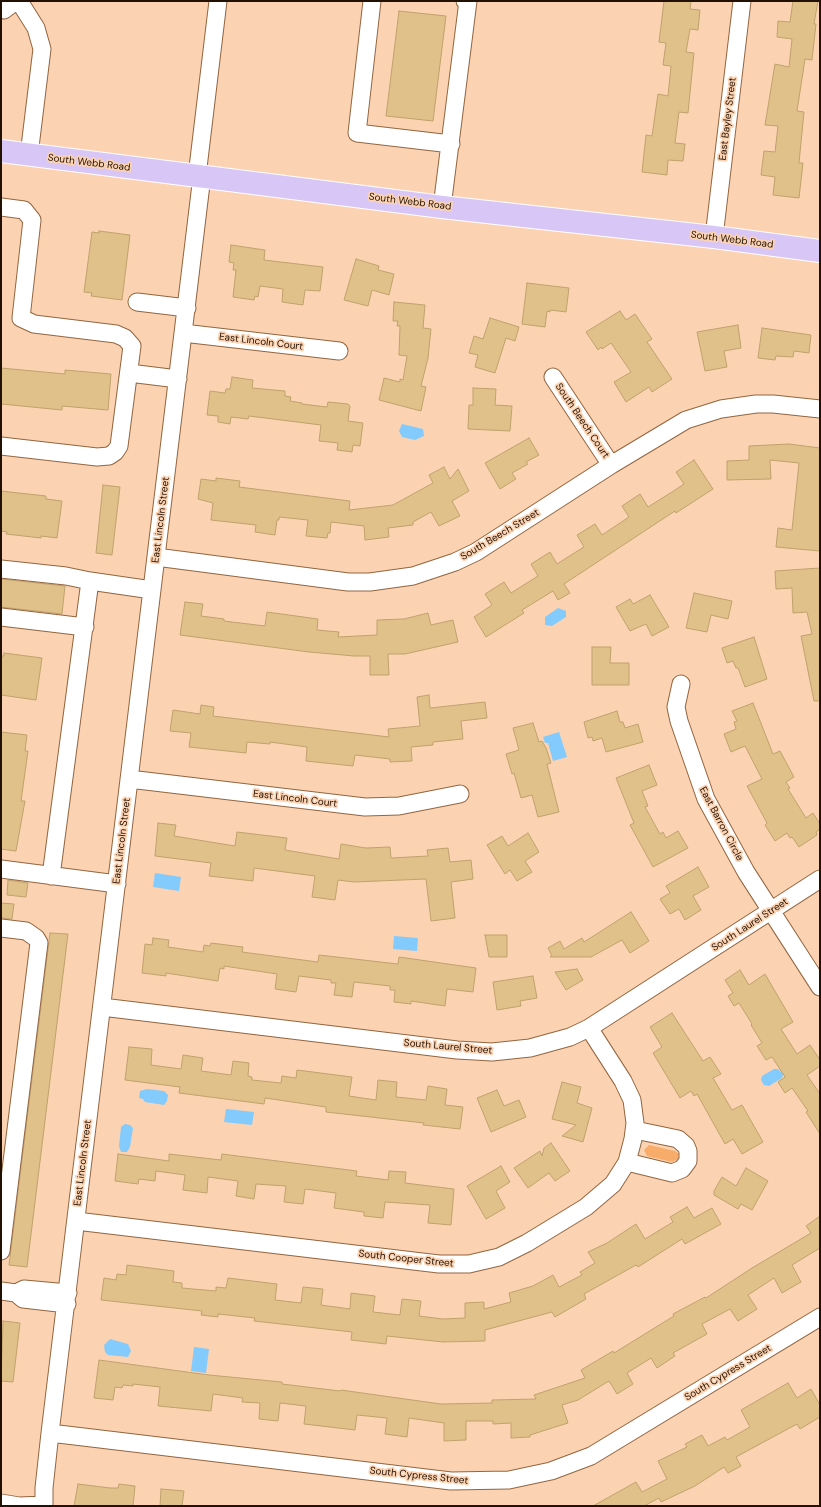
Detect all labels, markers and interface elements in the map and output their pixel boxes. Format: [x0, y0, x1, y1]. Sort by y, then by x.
street label: East Bayley Street [717, 77, 739, 161]
street label: South Webb Road [47, 152, 131, 174]
street label: South Webb Road [368, 191, 452, 213]
street label: South Webb Road [690, 229, 774, 251]
street label: East Lincoln Court [218, 331, 304, 353]
street label: South Beech Court [552, 381, 612, 461]
street label: East Lincoln Street [150, 476, 172, 564]
street label: South Beech Street [458, 507, 542, 563]
street label: East Barron Circle [696, 785, 746, 863]
street label: East Lincoln Court [252, 788, 338, 810]
street label: East Lincoln Street [111, 797, 133, 885]
street label: South Laurel Street [710, 896, 790, 954]
street label: South Laurel Street [403, 1037, 493, 1057]
street label: East Lincoln Street [72, 1119, 94, 1207]
street label: South Cooper Street [358, 1248, 454, 1270]
street label: South Cypress Street [682, 1342, 774, 1404]
street label: South Cypress Street [369, 1465, 469, 1487]

